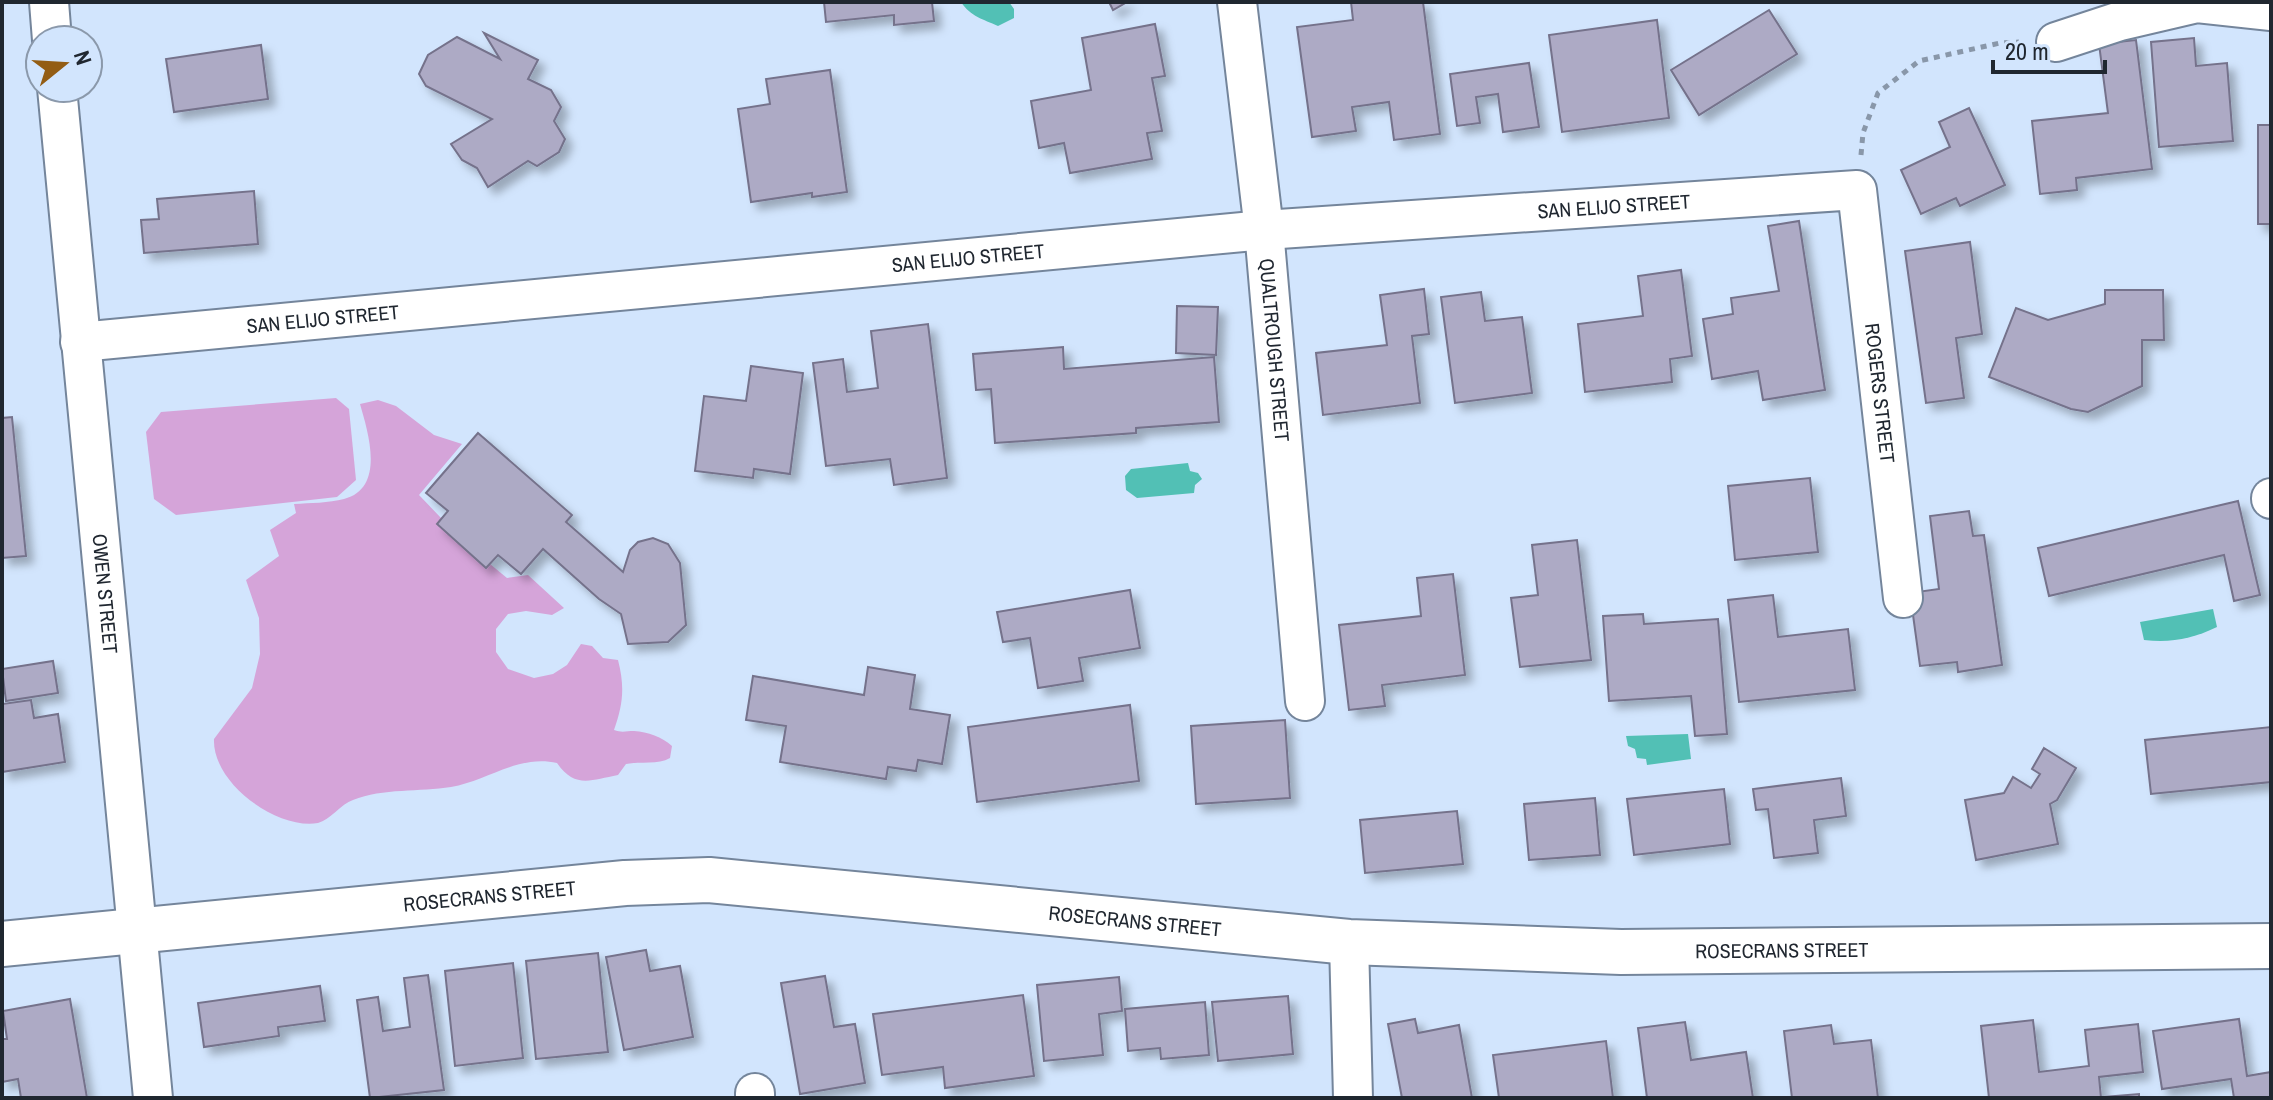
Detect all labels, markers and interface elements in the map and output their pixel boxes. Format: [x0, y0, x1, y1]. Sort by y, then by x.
north arrow [24, 24, 104, 104]
scale bar [1993, 24, 2105, 74]
text: 20 m [2005, 35, 2049, 67]
text: N [67, 47, 99, 69]
street label: SAN ELIJO STREET [1537, 187, 1691, 225]
street label: SAN ELIJO STREET [890, 237, 1046, 278]
street label: QUALTROUGH STREET [1254, 257, 1296, 443]
street label: SAN ELIJO STREET [245, 298, 400, 339]
street label: ROGERS STREET [1859, 322, 1902, 464]
street label: OWEN STREET [86, 532, 125, 655]
street label: ROSECRANS STREET [402, 874, 577, 918]
street label: ROSECRANS STREET [1047, 899, 1223, 943]
street label: ROSECRANS STREET [1695, 936, 1869, 964]

